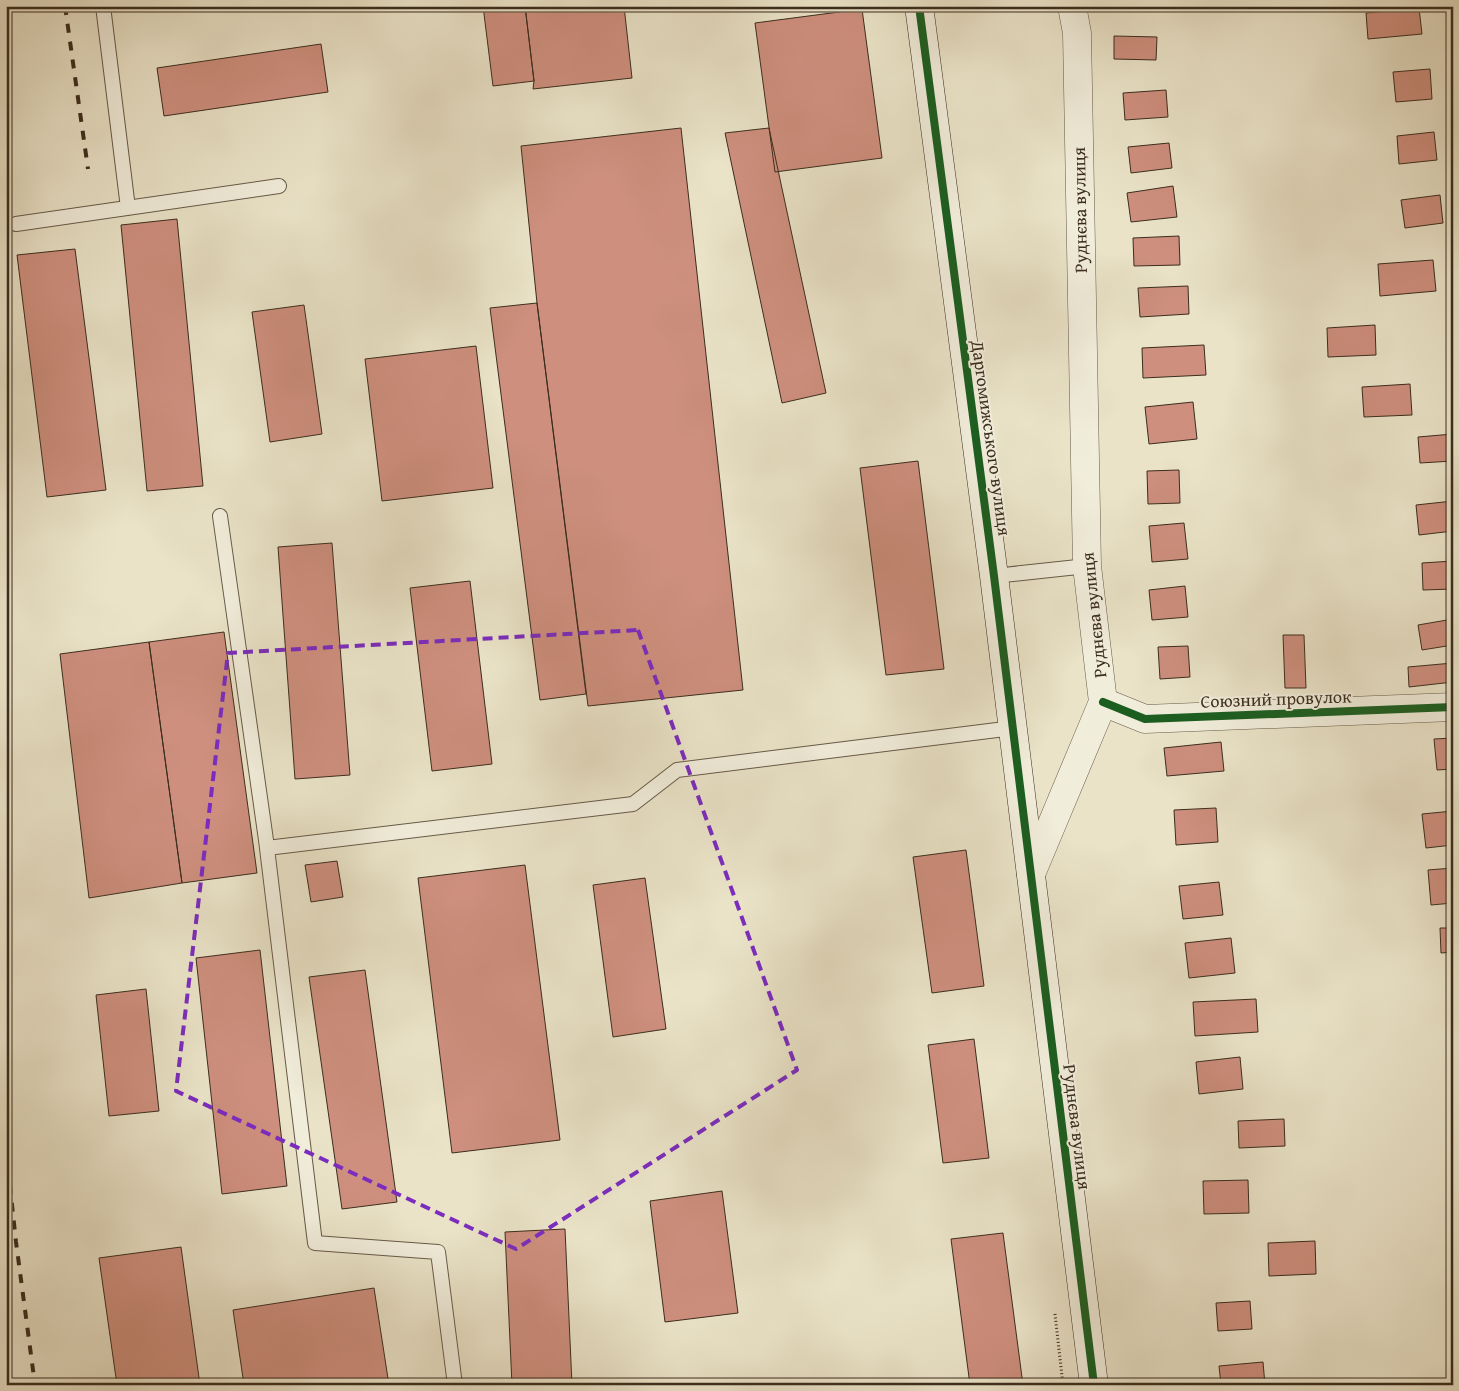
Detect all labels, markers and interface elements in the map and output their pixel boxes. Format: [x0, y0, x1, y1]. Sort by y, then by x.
street label: Руднєва вулиця [1065, 147, 1094, 273]
street label: Даргомижського вулиця [964, 337, 1019, 537]
street label: Руднєва вулиця [1073, 551, 1114, 679]
street label: Союзний провулок [1200, 682, 1353, 715]
street label: Руднєва вулиця [1056, 1063, 1099, 1191]

